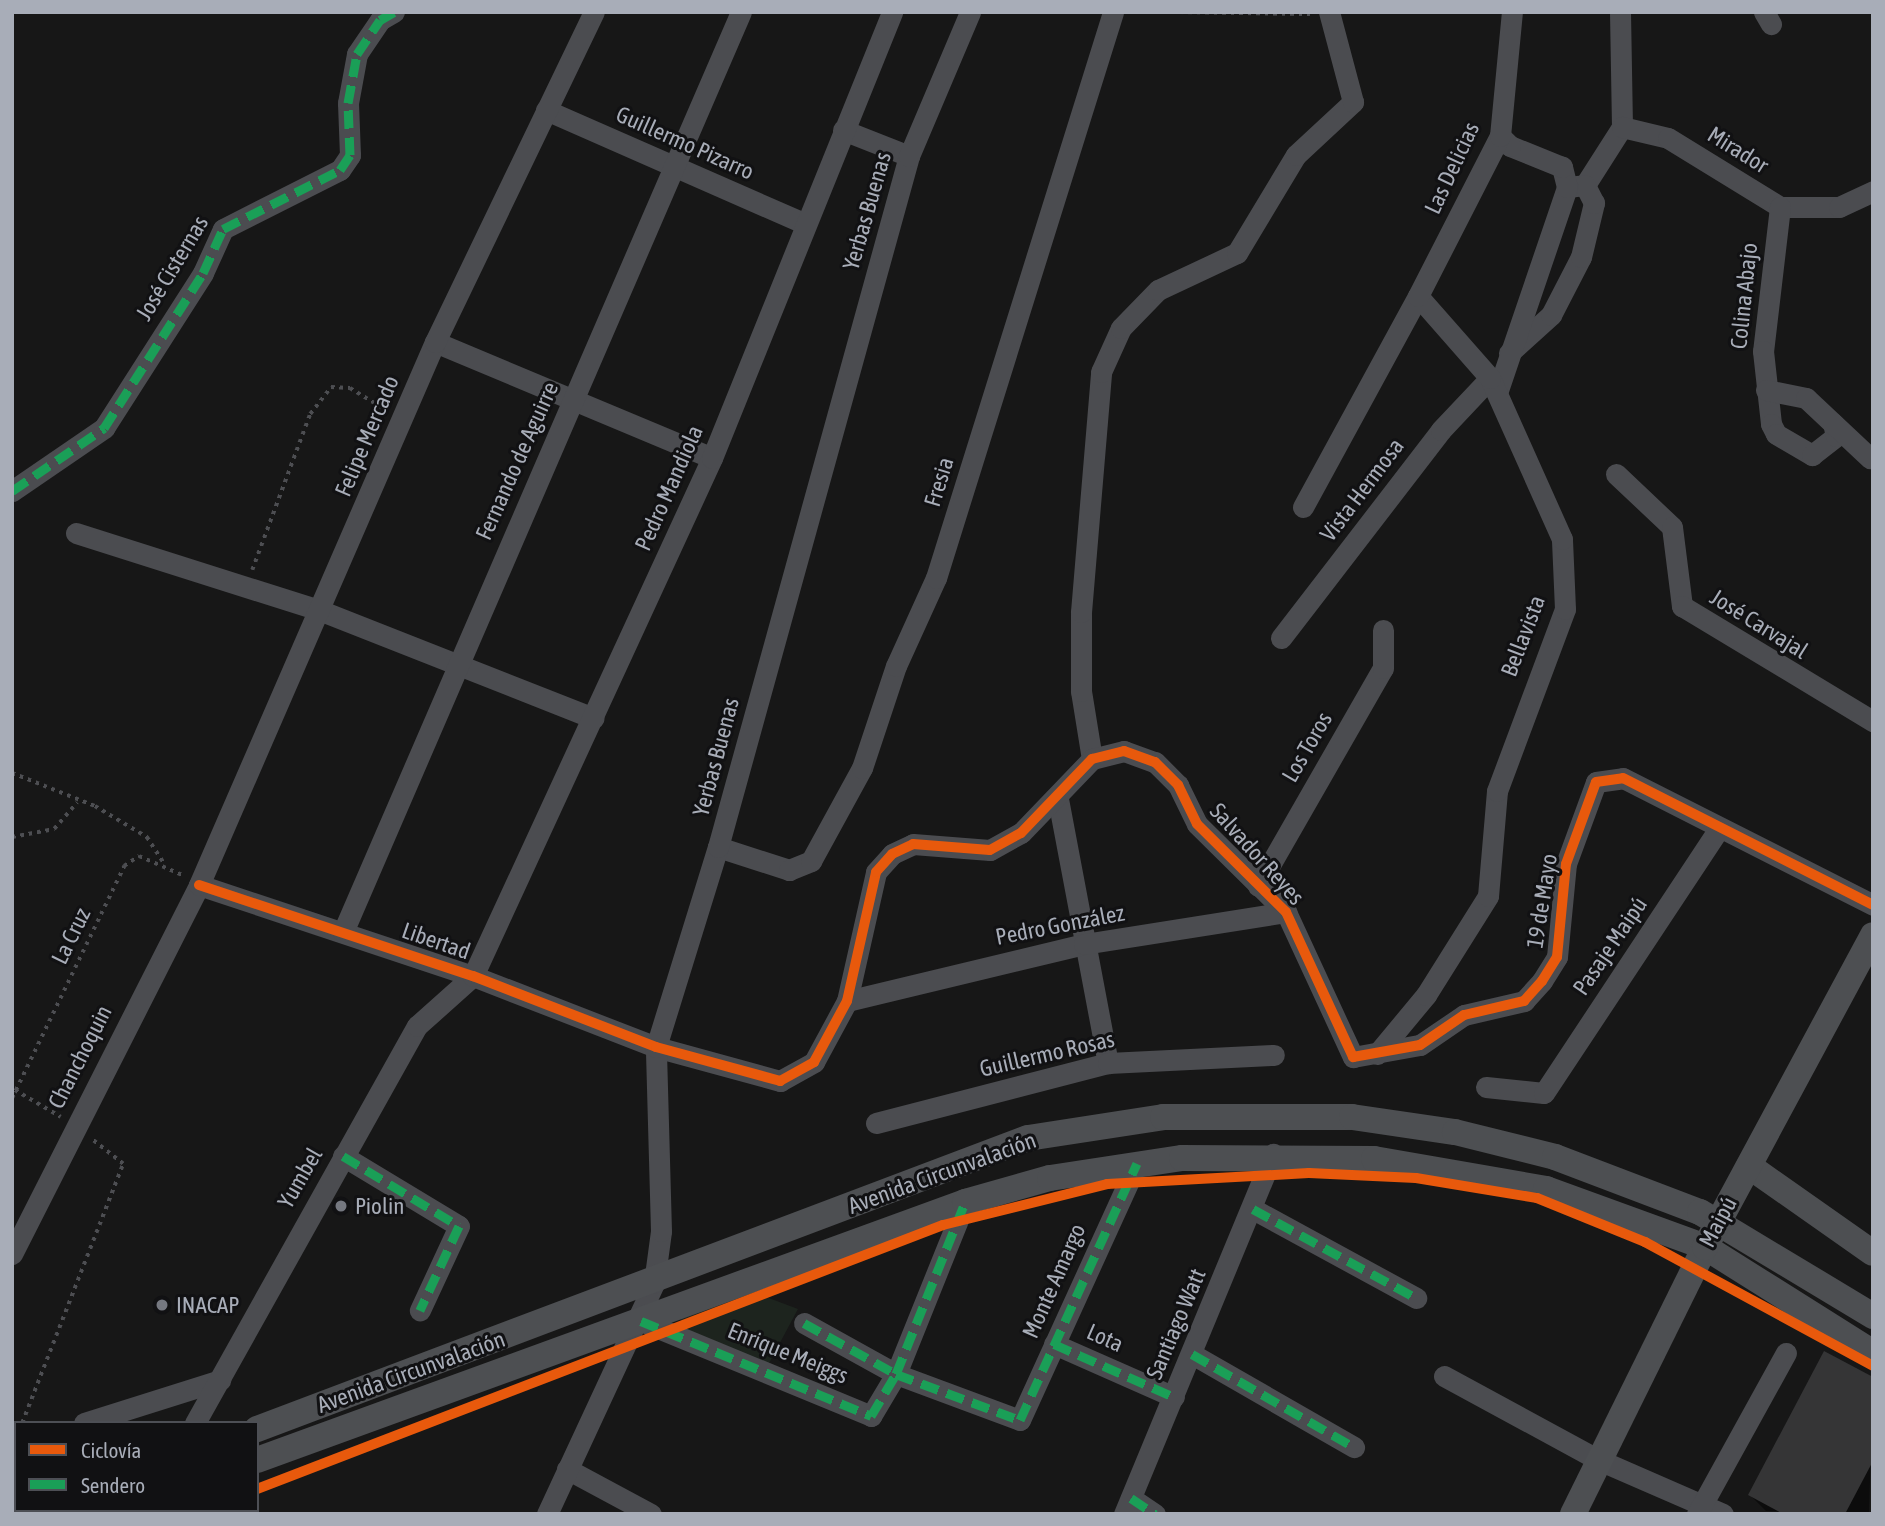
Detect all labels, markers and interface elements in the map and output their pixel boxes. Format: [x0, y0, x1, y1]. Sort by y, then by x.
street label: Guillermo Pizarro [612, 100, 758, 186]
street label: Las Delicias [1419, 118, 1485, 218]
street label: Mirador [1703, 121, 1773, 179]
street label: Yerbas Buenas [837, 149, 897, 273]
street label: José Cisternas [130, 211, 214, 325]
street label: Colina Abajo [1725, 242, 1763, 350]
street label: Felipe Mercado [329, 371, 405, 501]
street label: Fernando de Aguirre [470, 378, 564, 544]
street label: Pedro Mandiola [629, 421, 709, 555]
street label: Vista Hermosa [1314, 433, 1410, 547]
street label: Fresia [918, 454, 960, 510]
street label: José Carvajal [1705, 583, 1813, 665]
street label: Bellavista [1495, 592, 1551, 680]
street label: Yerbas Buenas [687, 695, 745, 819]
street label: Los Toros [1276, 707, 1338, 787]
street label: Salvador Reyes [1204, 797, 1310, 911]
street label: 19 de Mayo [1521, 852, 1563, 950]
street label: Pasaje Maipú [1567, 892, 1653, 1000]
street label: Pedro González [993, 899, 1127, 951]
street label: La Cruz [46, 903, 96, 969]
street label: Libertad [398, 917, 474, 965]
street label: Chanchoquin [42, 1001, 118, 1113]
street label: Guillermo Rosas [977, 1025, 1117, 1083]
street label: Avenida Circunvalación [844, 1126, 1040, 1220]
street label: Yumbel [272, 1143, 328, 1213]
place label: Piolin [355, 1192, 404, 1220]
street label: Maipú [1693, 1192, 1743, 1252]
marker: Piolin [333, 1198, 349, 1214]
street label: Monte Amargo [1017, 1220, 1091, 1342]
street label: Santiago Watt [1140, 1265, 1212, 1383]
place label: INACAP [176, 1291, 240, 1319]
marker: INACAP [154, 1297, 170, 1313]
street label: Enrique Meiggs [724, 1316, 852, 1390]
street label: Lota [1082, 1318, 1128, 1358]
street label: Avenida Circunvalación [313, 1325, 509, 1419]
legend [14, 1421, 259, 1512]
text: Ciclovía [81, 1438, 141, 1462]
text: Sendero [81, 1473, 145, 1497]

